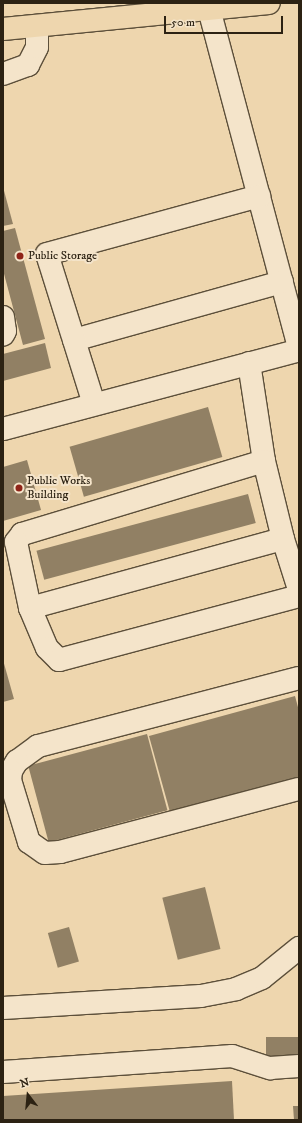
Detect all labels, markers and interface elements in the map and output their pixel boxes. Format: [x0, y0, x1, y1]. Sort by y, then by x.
scale bar [166, 8, 285, 34]
text: 50 m [171, 15, 195, 30]
place label: Public Storage [28, 249, 97, 263]
marker: Public Storage [15, 251, 25, 261]
place label: Public Works Building [27, 474, 90, 502]
marker: Public Works Building [14, 483, 24, 493]
north arrow [8, 1075, 48, 1115]
text: N [18, 1075, 31, 1091]

